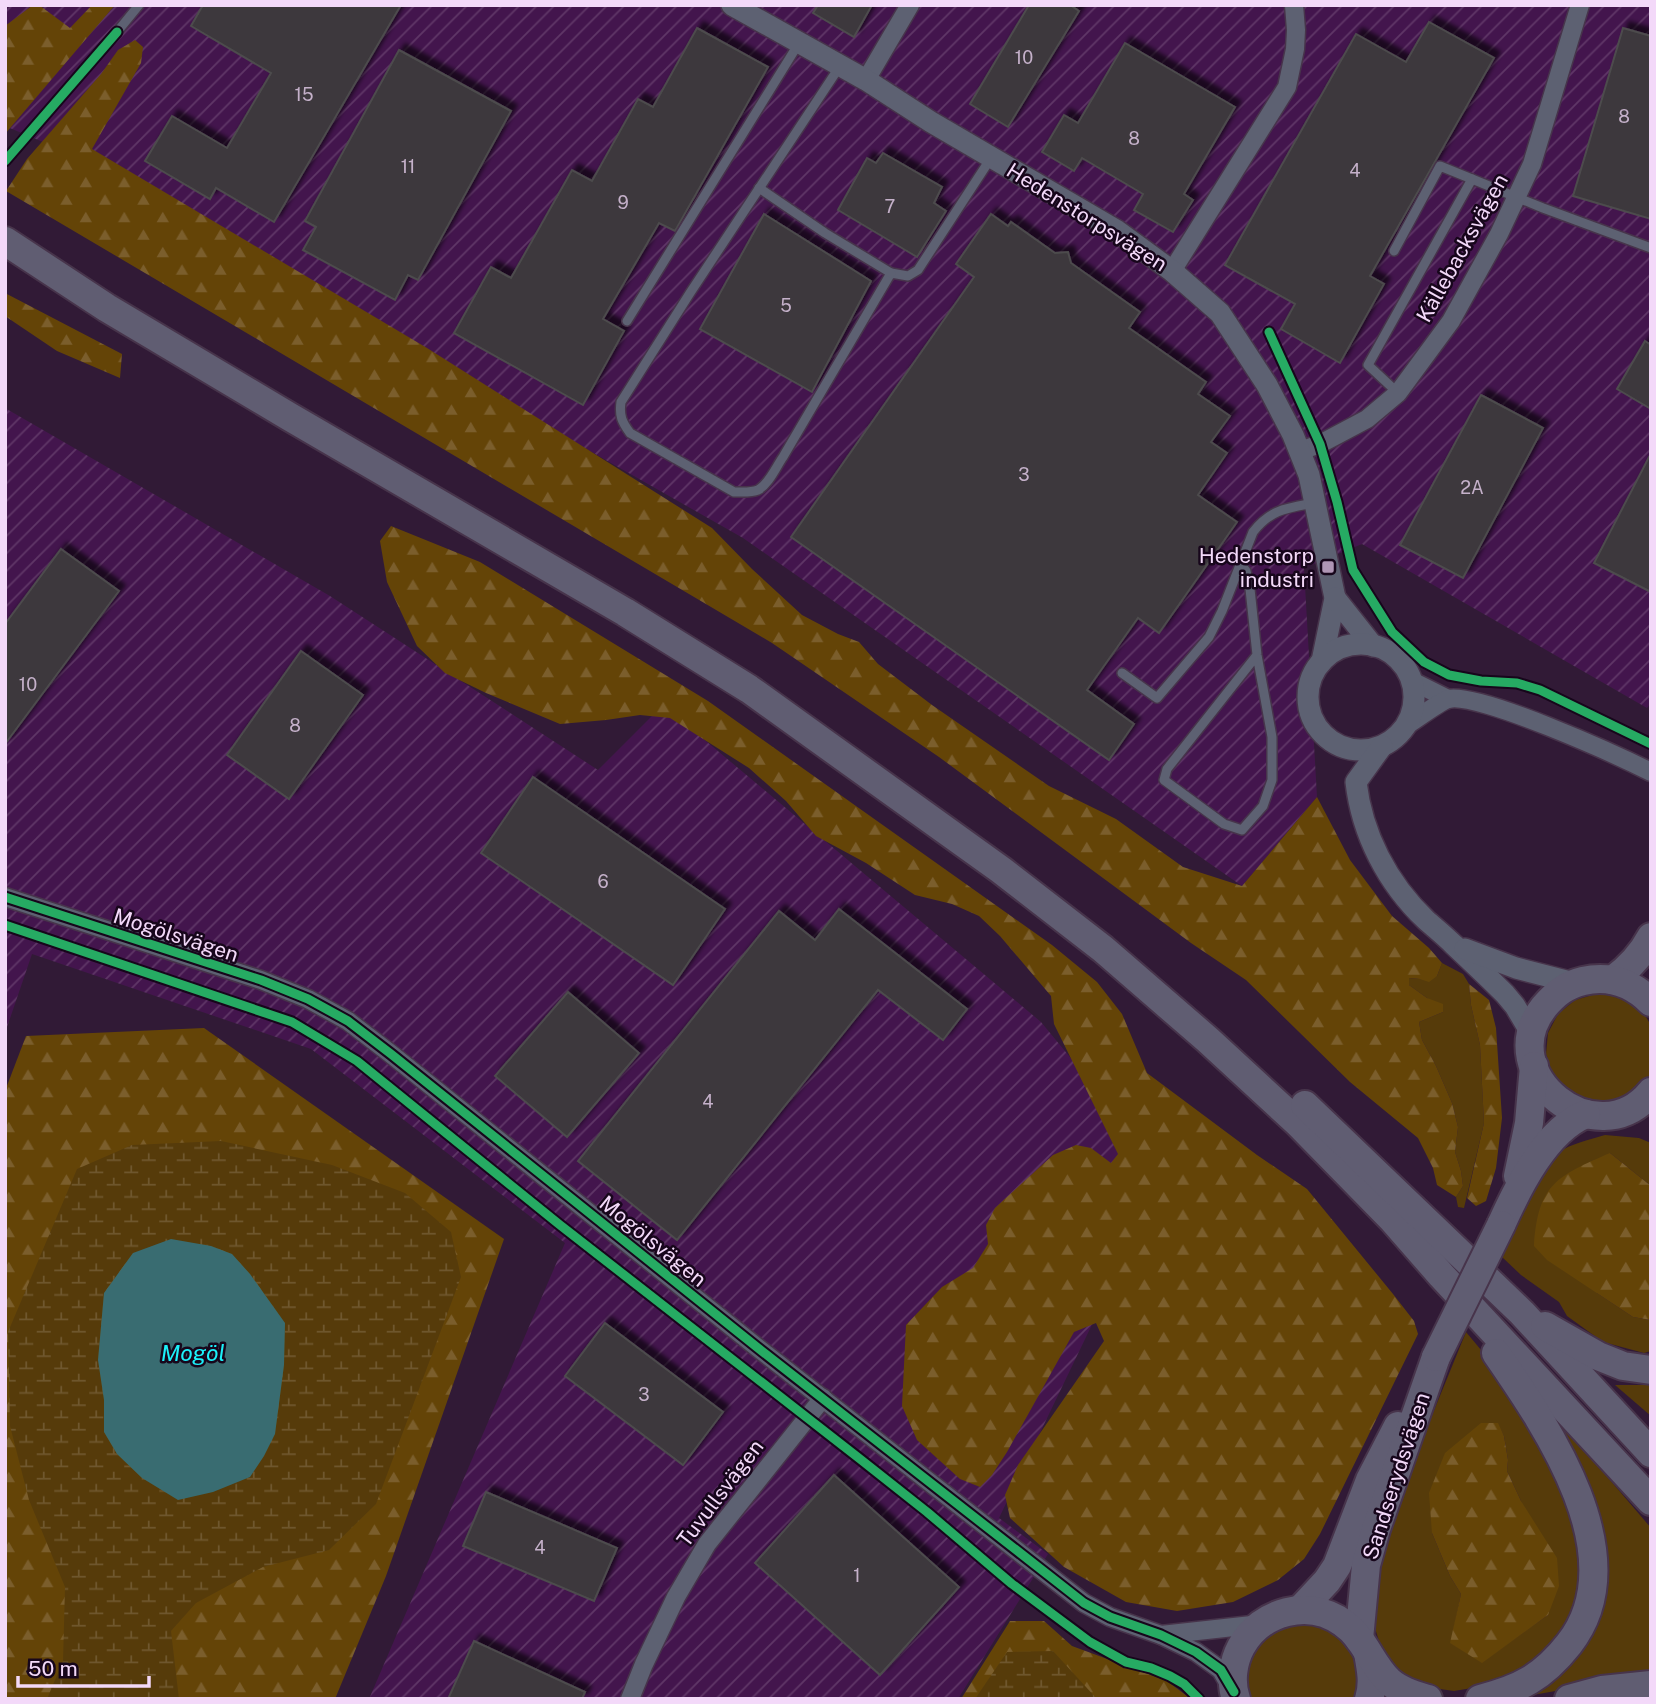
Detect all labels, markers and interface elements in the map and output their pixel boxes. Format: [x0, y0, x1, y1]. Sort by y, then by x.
house number: 10 [1015, 47, 1033, 68]
house number: 15 [295, 84, 313, 105]
house number: 8 [1618, 106, 1630, 127]
house number: 8 [1128, 128, 1140, 149]
house number: 11 [401, 156, 415, 177]
street label: Hedenstorpsvägen [1002, 158, 1172, 276]
house number: 4 [1349, 160, 1361, 181]
street label: Källebacksvägen [1411, 169, 1513, 327]
house number: 9 [617, 192, 629, 213]
house number: 7 [885, 196, 895, 217]
house number: 5 [780, 295, 792, 316]
house number: 3 [1018, 464, 1030, 485]
house number: 2A [1460, 477, 1484, 498]
place label: Hedenstorp industri [1199, 543, 1314, 592]
marker: Hedenstorp industri [1320, 559, 1336, 575]
house number: 10 [19, 674, 37, 695]
house number: 8 [289, 715, 301, 736]
house number: 6 [597, 871, 609, 892]
street label: Mogölsvägen [110, 903, 242, 967]
house number: 4 [702, 1091, 714, 1112]
street label: Mogölsvägen [595, 1190, 711, 1292]
water label: Mogöl [161, 1339, 225, 1366]
house number: 3 [638, 1384, 650, 1405]
street label: Sandserydsvägen [1357, 1389, 1435, 1563]
street label: Tuvullsvägen [672, 1434, 768, 1552]
house number: 4 [534, 1537, 546, 1558]
house number: 1 [853, 1565, 861, 1586]
scale bar [18, 1644, 149, 1688]
text: 50 m [28, 1656, 78, 1681]

